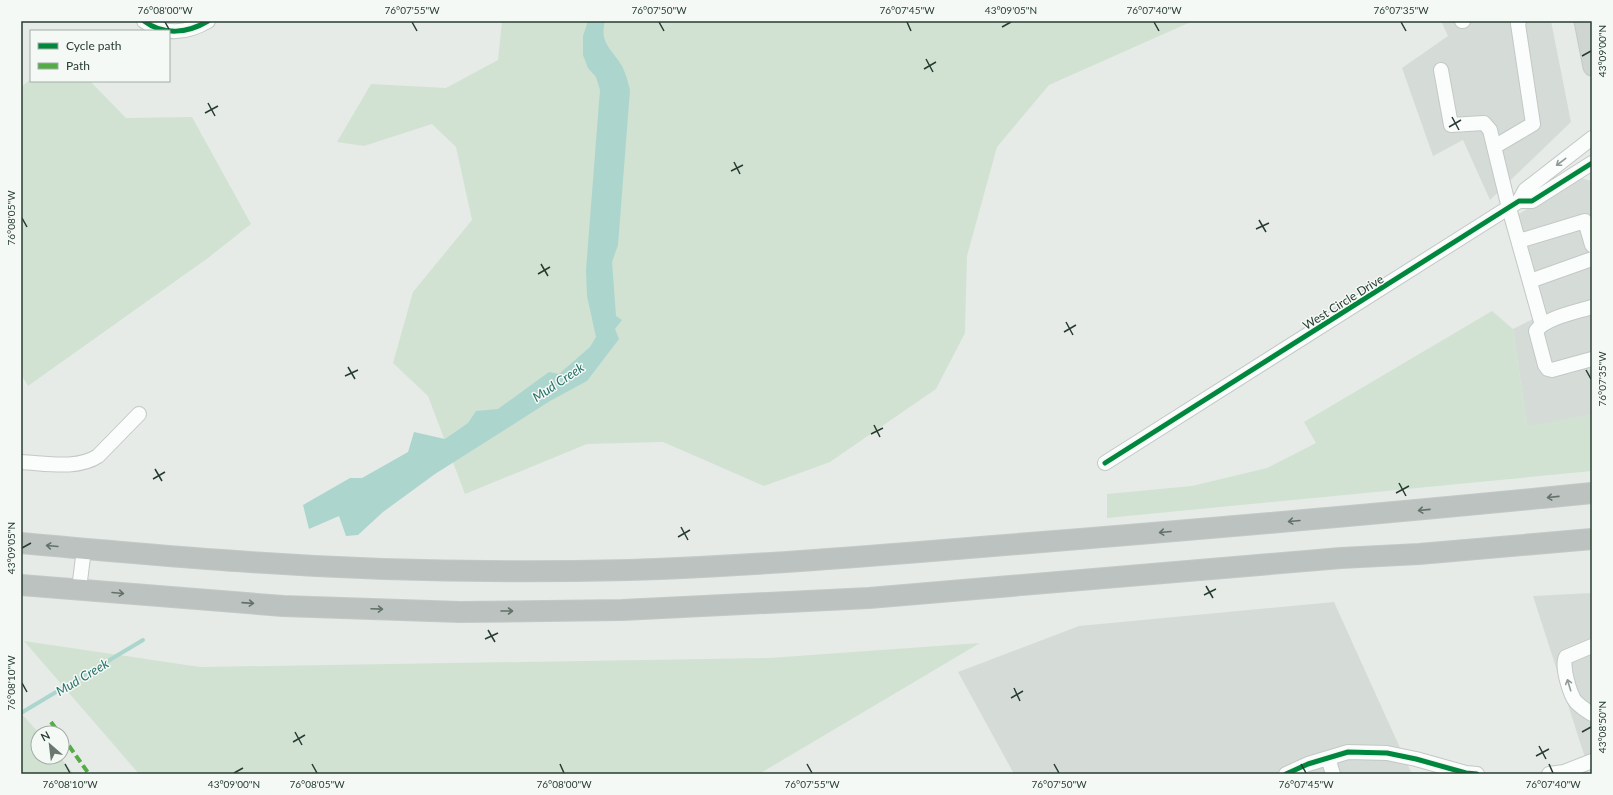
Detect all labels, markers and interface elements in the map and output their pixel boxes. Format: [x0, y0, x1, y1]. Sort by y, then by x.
text: 76°08'00"W [137, 4, 193, 16]
text: 76°07'55"W [384, 4, 440, 16]
text: 76°07'50"W [631, 4, 687, 16]
text: 76°07'45"W [879, 4, 935, 16]
text: 43°09'05"N [985, 4, 1037, 16]
text: 76°07'40"W [1126, 4, 1182, 16]
text: 76°07'35"W [1373, 4, 1429, 16]
text: 43°09'00"N [1596, 25, 1608, 77]
legend [30, 30, 170, 82]
text: Cycle path [66, 38, 121, 53]
text: Path [66, 58, 90, 73]
one-way arrow [1556, 157, 1567, 166]
text: 76°08'05"W [5, 190, 17, 246]
street label: West Circle Drive [1300, 271, 1386, 333]
text: 76°07'35"W [1596, 351, 1608, 407]
water label: Mud Creek [529, 358, 588, 405]
one-way arrow [1547, 494, 1560, 501]
one-way arrow [1418, 506, 1431, 513]
one-way arrow [1288, 518, 1301, 525]
text: 43°09'05"N [5, 522, 17, 574]
one-way arrow [1159, 529, 1172, 536]
one-way arrow [46, 542, 59, 550]
one-way arrow [111, 589, 124, 596]
one-way arrow [241, 600, 254, 607]
one-way arrow [370, 605, 383, 613]
one-way arrow [500, 607, 513, 615]
text: 76°08'10"W [5, 655, 17, 711]
water label: Mud Creek [53, 655, 112, 699]
one-way arrow [1565, 678, 1572, 691]
text: 43°08'50"N [1596, 701, 1608, 753]
north arrow [30, 725, 70, 765]
text: N [38, 728, 52, 743]
text: 76°08'10"W [42, 778, 98, 790]
text: 43°09'00"N [208, 778, 260, 790]
text: 76°08'05"W [289, 778, 345, 790]
text: 76°08'00"W [536, 778, 592, 790]
text: 76°07'55"W [784, 778, 840, 790]
text: 76°07'50"W [1031, 778, 1087, 790]
text: 76°07'45"W [1278, 778, 1334, 790]
text: 76°07'40"W [1525, 778, 1581, 790]

